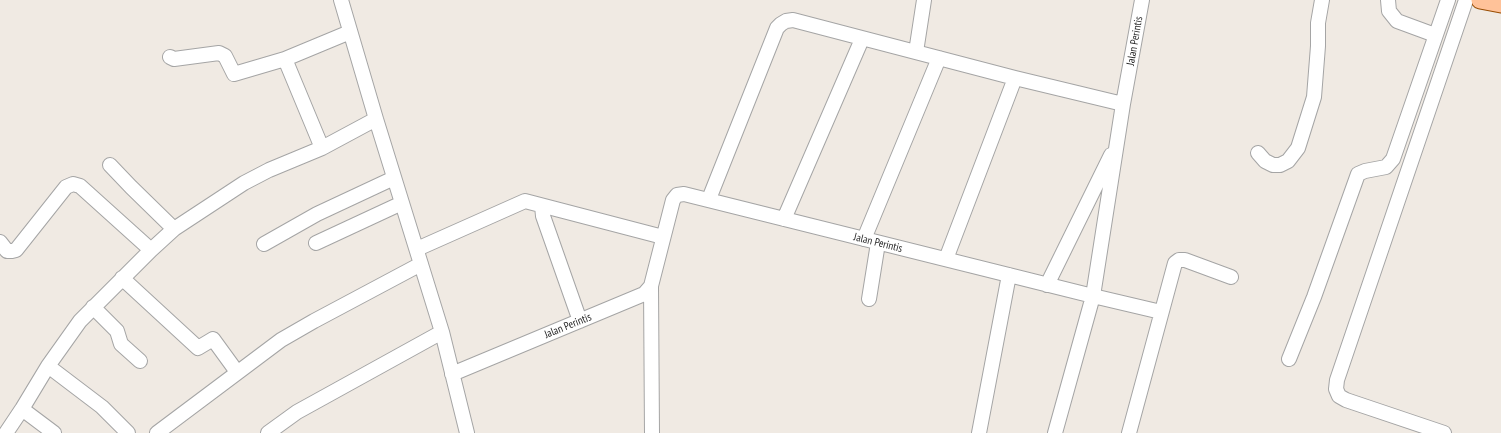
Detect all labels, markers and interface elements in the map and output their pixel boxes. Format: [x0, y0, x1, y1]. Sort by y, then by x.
street label: Jalan Perintis [1124, 15, 1146, 67]
street label: Jalan Perintis [852, 231, 904, 255]
street label: Jalan Perintis [542, 311, 594, 341]

